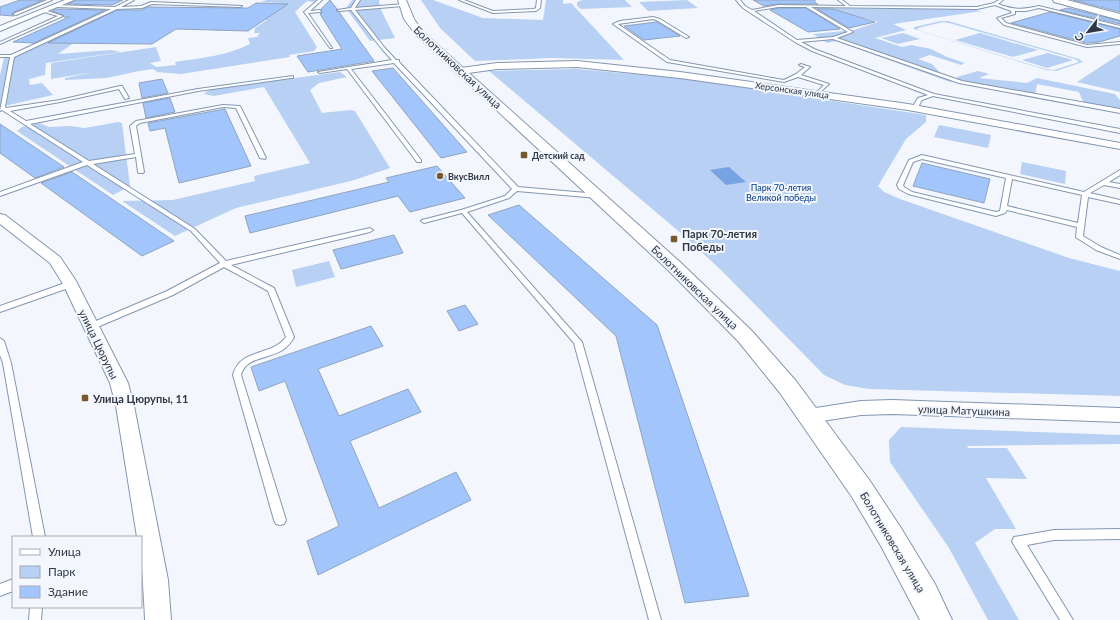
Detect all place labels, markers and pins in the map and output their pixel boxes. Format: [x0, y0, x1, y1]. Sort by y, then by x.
marker: Детский сад [519, 150, 529, 160]
place label: Детский сад [532, 150, 585, 161]
marker: ВкусВилл [435, 171, 445, 181]
place label: ВкусВилл [448, 171, 490, 182]
place label: Парк 70-летия Победы [682, 227, 757, 253]
marker: Парк 70-летия Победы [669, 234, 679, 244]
place label: Улица Цюрупы, 11 [92, 392, 188, 405]
marker: Улица Цюрупы, 11 [80, 393, 90, 403]

